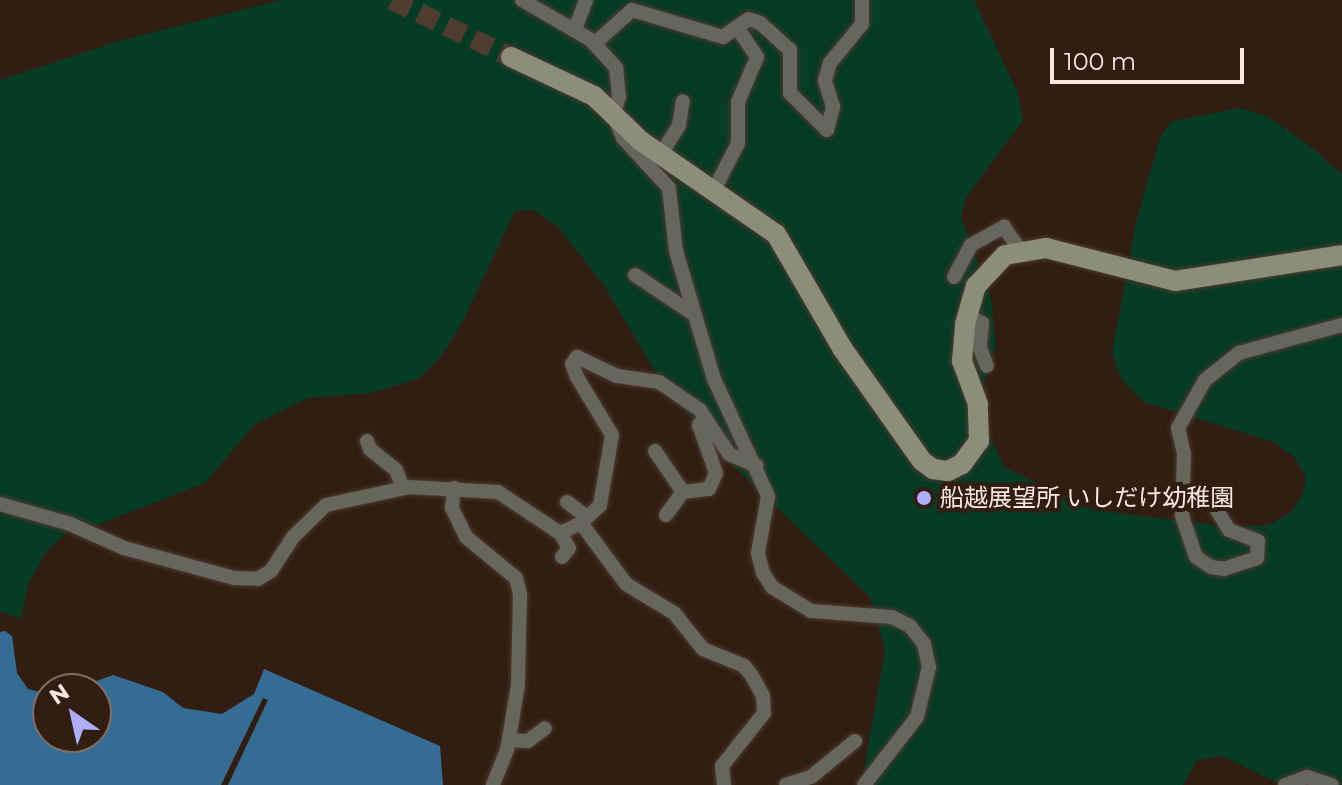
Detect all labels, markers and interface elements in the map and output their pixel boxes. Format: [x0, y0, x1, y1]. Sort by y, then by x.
scale bar [1054, 32, 1248, 82]
text: 100 m [1064, 47, 1136, 76]
place label: 船越展望所 いしだけ幼稚園 [940, 484, 1234, 512]
marker: 船越展望所 いしだけ幼稚園 [915, 489, 933, 507]
north arrow [32, 673, 112, 753]
text: N [44, 678, 74, 711]

